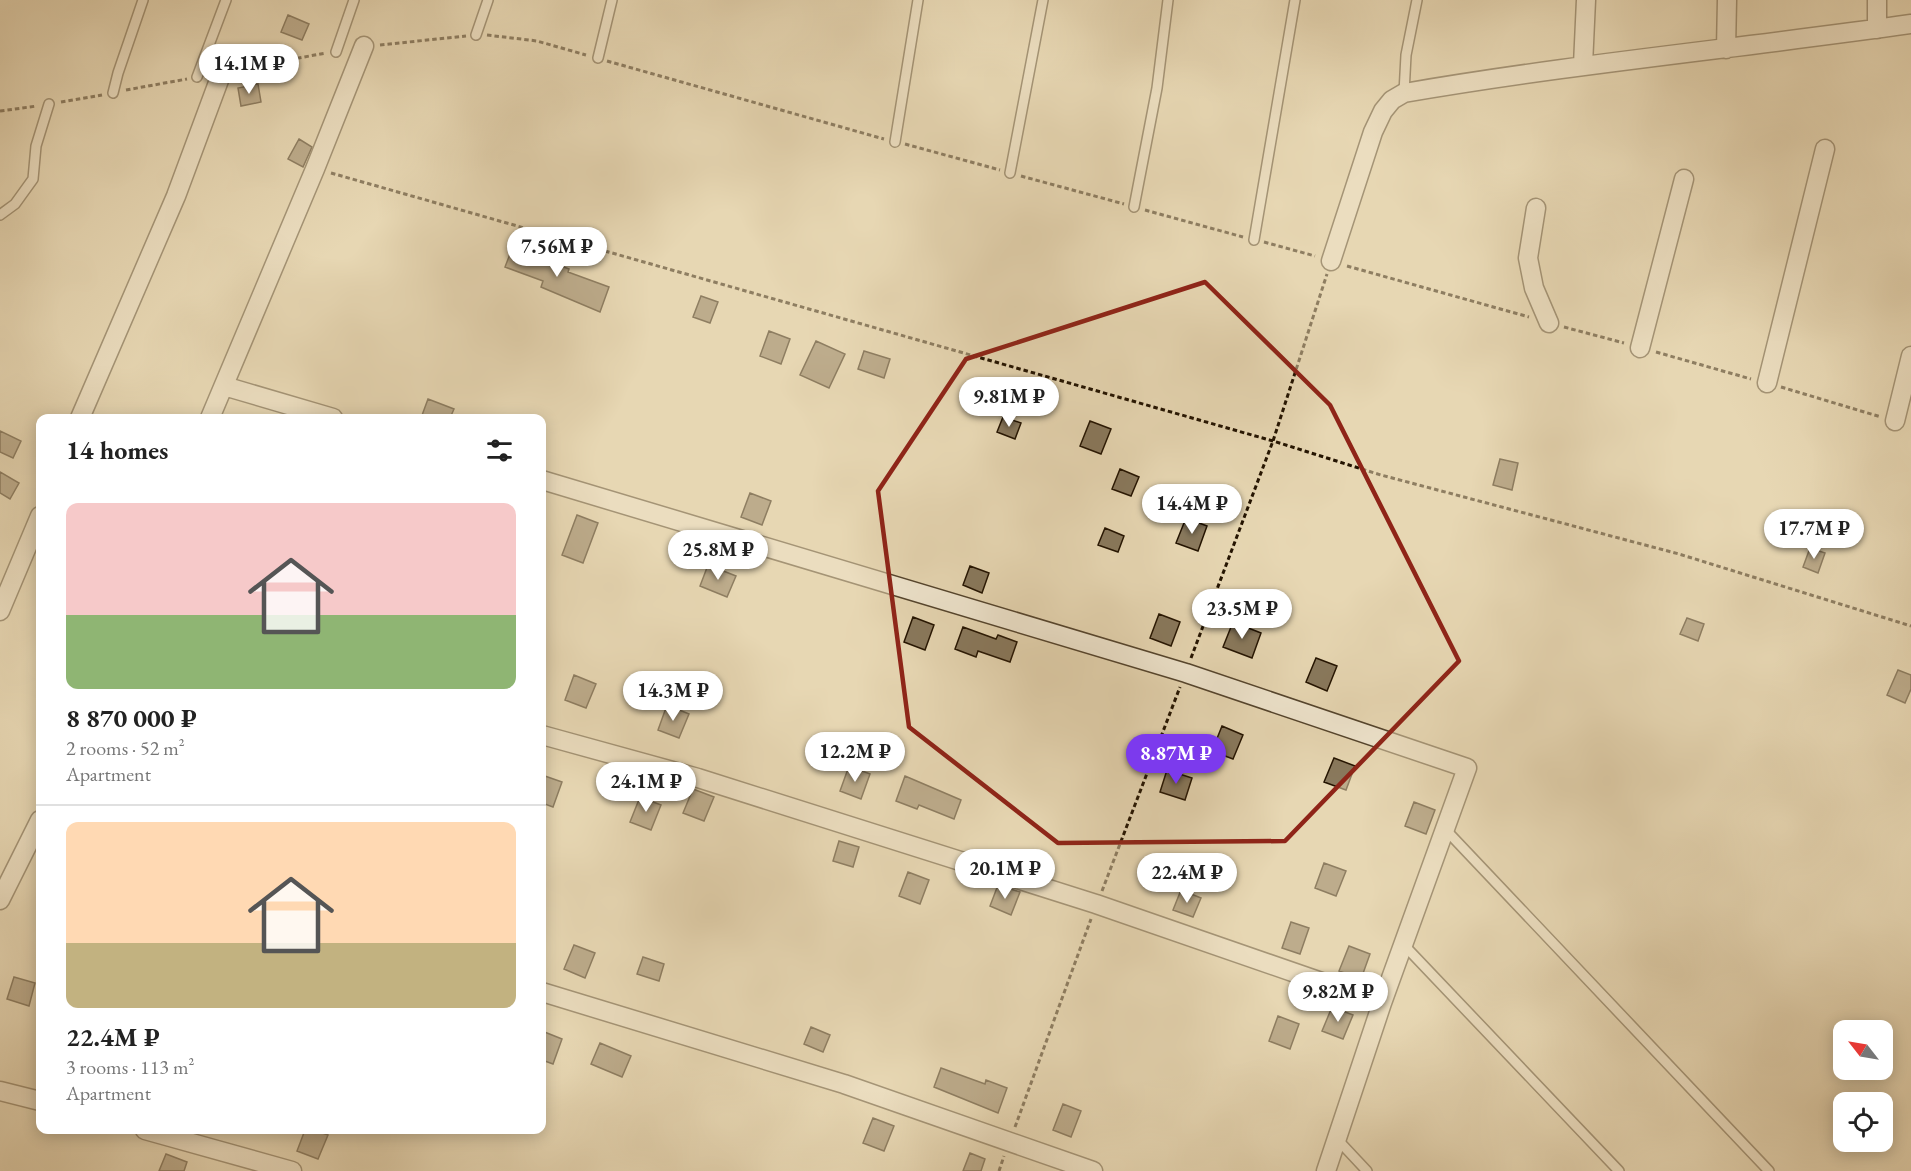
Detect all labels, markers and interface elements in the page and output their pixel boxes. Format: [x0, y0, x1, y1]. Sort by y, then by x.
pin: 14.1M ₽ [194, 44, 304, 95]
text: 14.1M ₽ [213, 50, 285, 76]
pin: 7.56M ₽ [502, 227, 612, 278]
text: 7.56M ₽ [521, 233, 593, 259]
pin: 9.81M ₽ [954, 377, 1064, 428]
text: 9.81M ₽ [973, 383, 1045, 409]
text: 14 homes [66, 433, 168, 467]
icon: filters [483, 434, 516, 467]
pin: 14.4M ₽ [1137, 484, 1247, 535]
text: 14.4M ₽ [1156, 490, 1228, 516]
pin: 17.7M ₽ [1759, 509, 1869, 560]
text: 17.7M ₽ [1778, 515, 1850, 541]
pin: 25.8M ₽ [663, 530, 773, 581]
text: 25.8M ₽ [682, 536, 754, 562]
icon: home [237, 542, 345, 650]
pin: 23.5M ₽ [1187, 589, 1297, 640]
text: 23.5M ₽ [1206, 595, 1278, 621]
pin: 14.3M ₽ [618, 671, 728, 722]
text: 14.3M ₽ [637, 677, 709, 703]
text: 8 870 000 ₽ [66, 701, 197, 735]
pin: 12.2M ₽ [800, 732, 910, 783]
pin: 8.87M ₽ [1121, 734, 1231, 785]
text: 2 rooms · 52 m² [66, 735, 185, 761]
text: 12.2M ₽ [819, 738, 891, 764]
text: 8.87M ₽ [1140, 740, 1212, 766]
text: Apartment [66, 761, 151, 787]
pin: 24.1M ₽ [591, 762, 701, 813]
text: 24.1M ₽ [610, 768, 682, 794]
pin: 20.1M ₽ [950, 849, 1060, 900]
pin: 22.4M ₽ [1132, 853, 1242, 904]
text: 20.1M ₽ [969, 855, 1041, 881]
text: 22.4M ₽ [1151, 859, 1223, 885]
icon: home [237, 861, 345, 969]
pin: 9.82M ₽ [1283, 972, 1393, 1023]
text: 9.82M ₽ [1302, 978, 1374, 1004]
text: 22.4M ₽ [66, 1020, 160, 1054]
north arrow [1833, 1020, 1893, 1080]
map controls [1833, 1020, 1893, 1152]
text: 3 rooms · 113 m² [66, 1054, 194, 1080]
text: Apartment [66, 1080, 151, 1106]
button: locate [1833, 1092, 1893, 1152]

